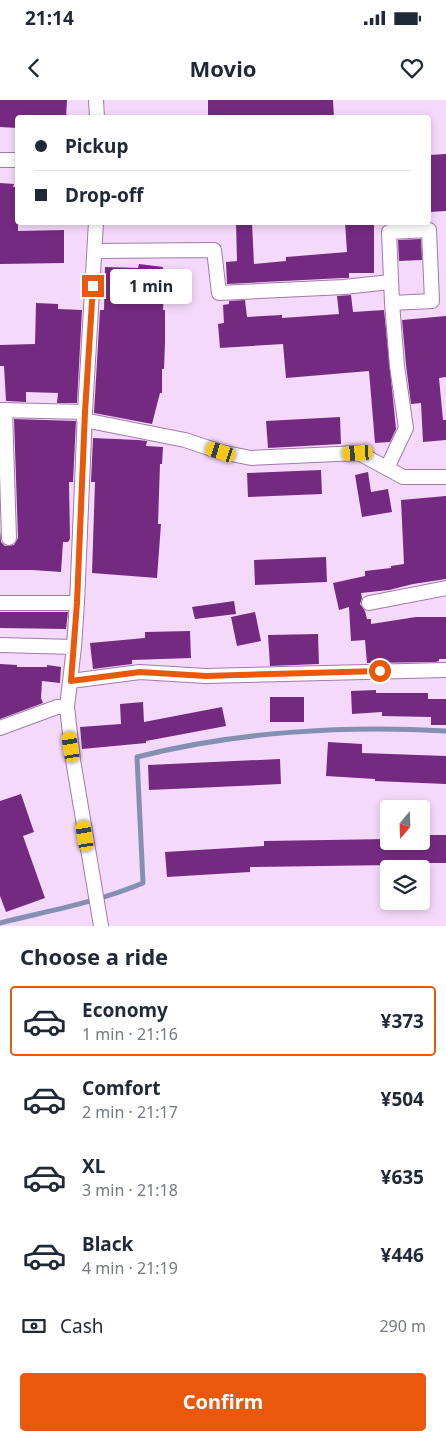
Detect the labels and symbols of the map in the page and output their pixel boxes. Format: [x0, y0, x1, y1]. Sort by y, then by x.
callout: 1 min [110, 268, 193, 304]
route end [82, 275, 104, 297]
car [204, 440, 237, 464]
car [342, 445, 373, 461]
route start [369, 660, 391, 682]
car [61, 731, 80, 763]
north arrow [380, 800, 430, 850]
car [75, 820, 94, 852]

